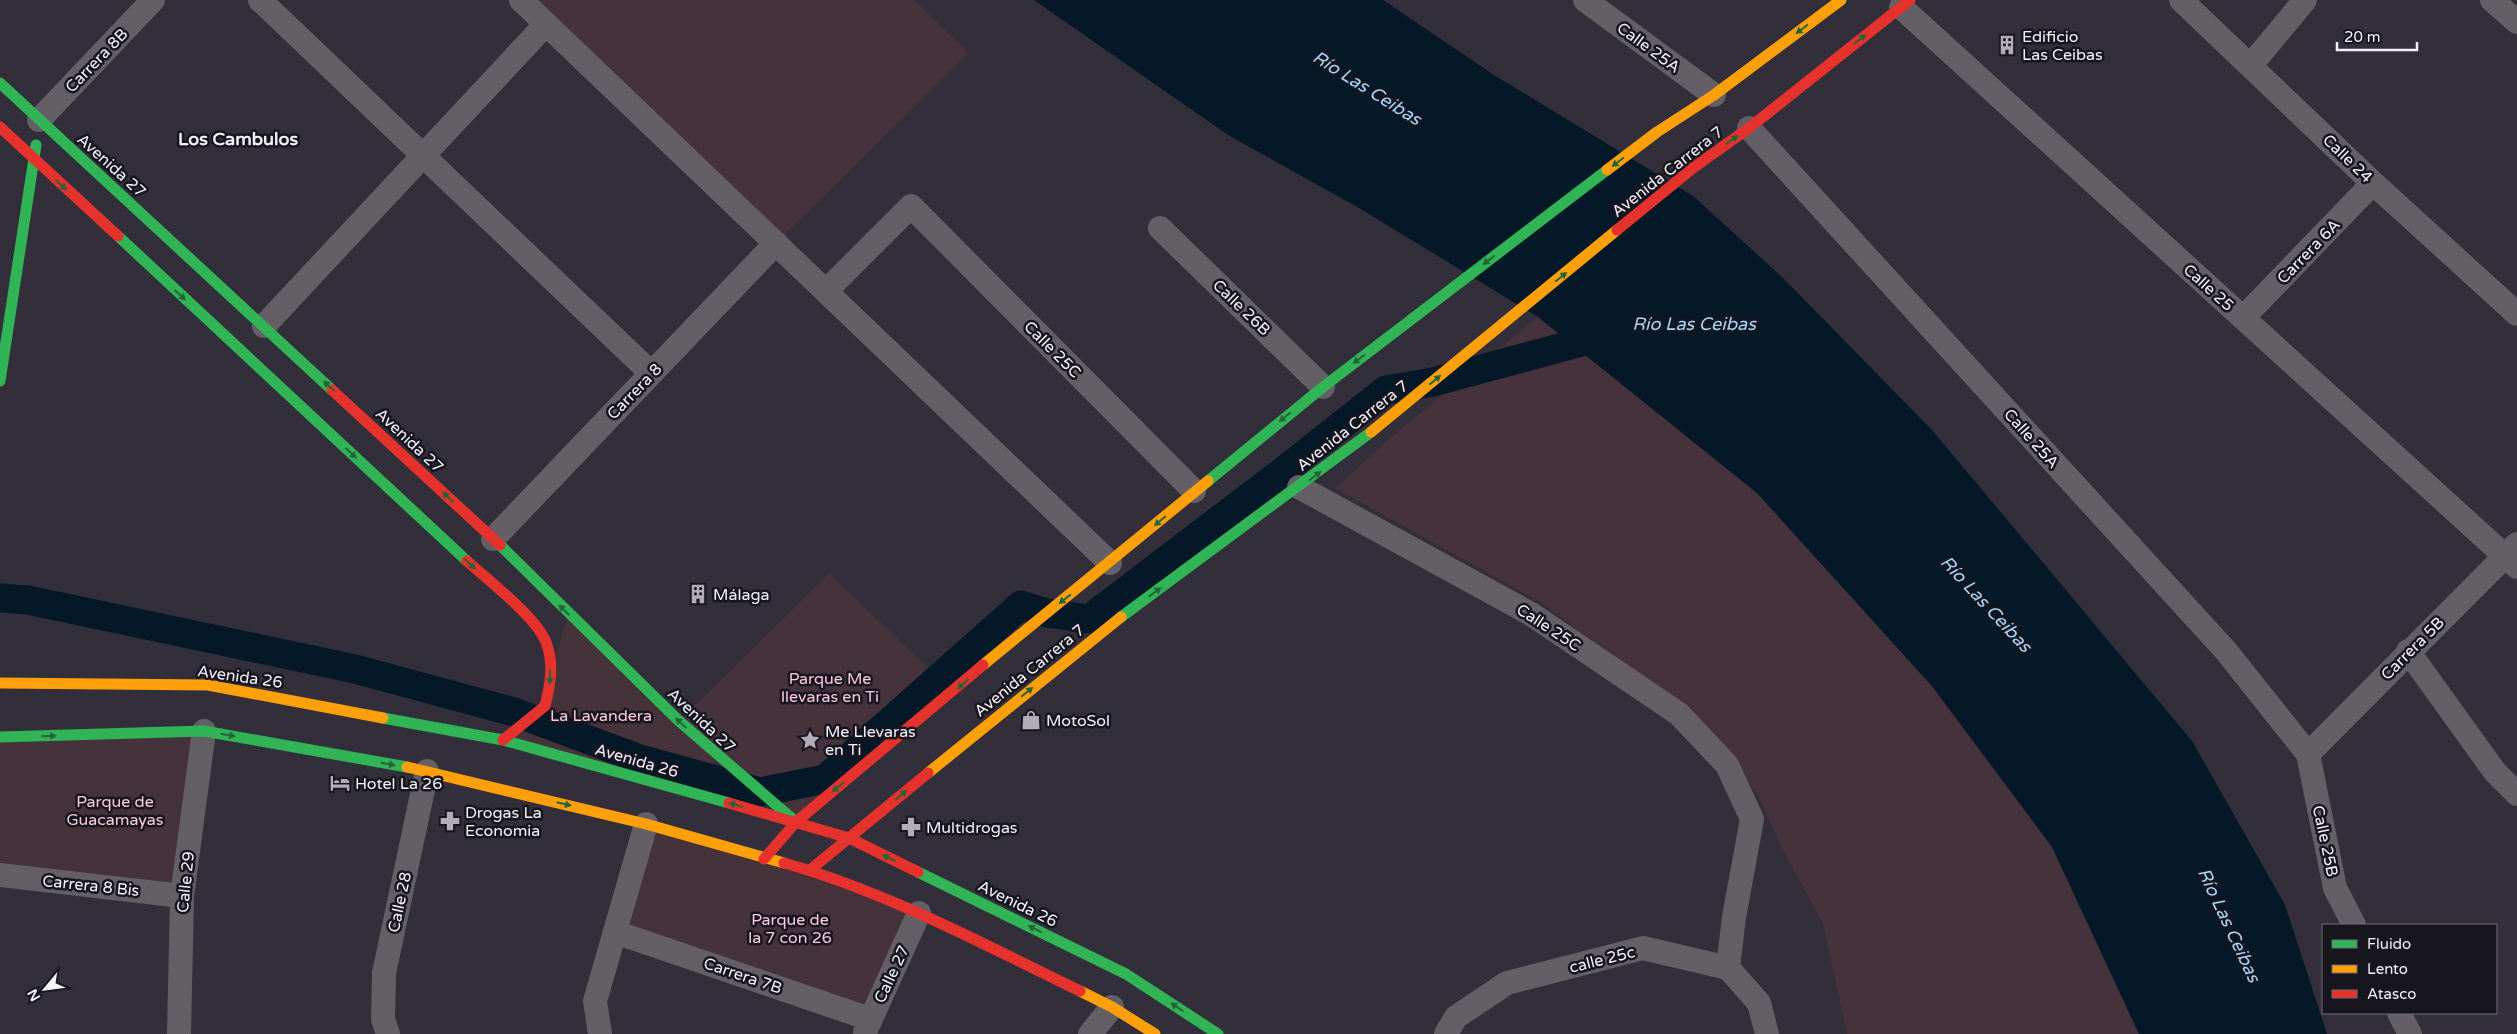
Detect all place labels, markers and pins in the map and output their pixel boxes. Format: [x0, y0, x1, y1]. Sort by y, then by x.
place label: Edificio Las Ceibas [2022, 27, 2103, 65]
building icon: Edificio Las Ceibas [1996, 34, 2018, 56]
building icon: Málaga [687, 583, 709, 605]
place label: Málaga [713, 585, 770, 605]
shop icon: MotoSol [1020, 709, 1042, 731]
place label: MotoSol [1046, 711, 1110, 731]
place label: Me Llevaras en Ti [825, 722, 916, 760]
place icon: Me Llevaras en Ti [799, 729, 821, 751]
hotel icon: Hotel La 26 [329, 772, 351, 794]
place label: Hotel La 26 [355, 774, 442, 794]
place label: Drogas La Economia [465, 803, 542, 841]
pharmacy icon: Drogas La Economia [439, 810, 461, 832]
pharmacy icon: Multidrogas [900, 816, 922, 838]
place label: Multidrogas [926, 818, 1018, 838]

